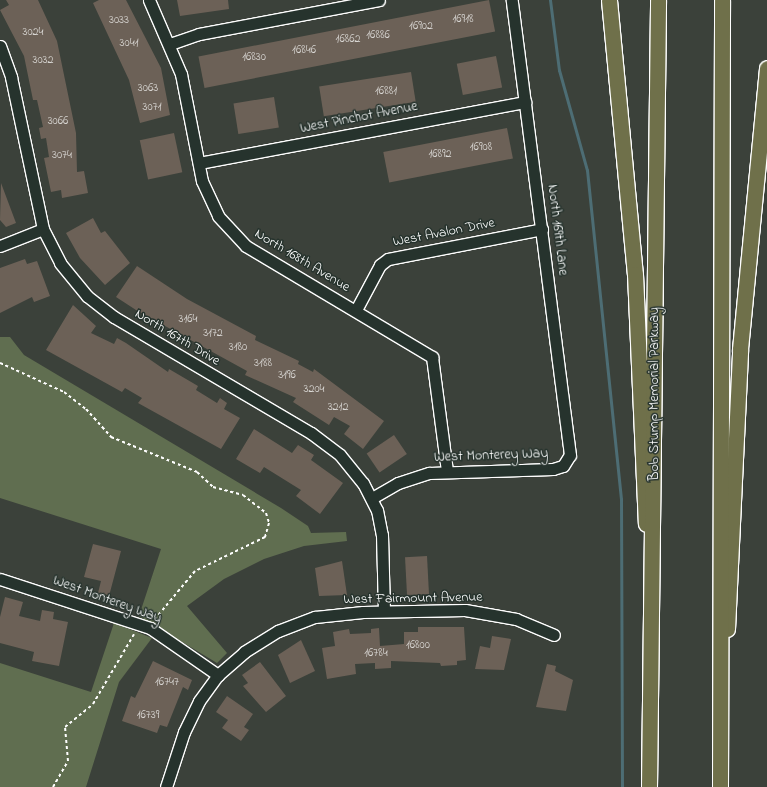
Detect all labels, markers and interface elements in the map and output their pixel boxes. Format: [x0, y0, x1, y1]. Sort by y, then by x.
house number: 16918 [452, 13, 474, 27]
house number: 3033 [109, 14, 129, 28]
house number: 16902 [409, 20, 433, 34]
house number: 3024 [22, 26, 44, 40]
house number: 16886 [366, 29, 390, 43]
house number: 16862 [336, 33, 360, 47]
house number: 3041 [120, 37, 138, 51]
house number: 16846 [292, 44, 316, 58]
house number: 16830 [242, 51, 266, 65]
house number: 3032 [32, 54, 54, 68]
house number: 3063 [138, 82, 158, 96]
house number: 16881 [375, 85, 397, 99]
street label: West Pinchot Avenue [299, 98, 419, 138]
house number: 3071 [143, 101, 161, 115]
house number: 3066 [48, 115, 68, 129]
house number: 16908 [470, 141, 492, 155]
house number: 16892 [428, 148, 452, 162]
house number: 3074 [52, 149, 72, 163]
street label: North 169th Lane [543, 184, 571, 276]
street label: West Avalon Drive [392, 215, 496, 251]
street label: North 168th Avenue [251, 226, 353, 296]
street label: North 167th Drive [131, 306, 223, 370]
street label: Bob Stump Memorial Parkway [647, 307, 663, 481]
house number: 3164 [179, 313, 197, 327]
house number: 3172 [203, 327, 223, 341]
house number: 3180 [229, 341, 247, 355]
house number: 3188 [254, 357, 272, 371]
house number: 3196 [278, 369, 296, 383]
house number: 3204 [303, 383, 325, 397]
house number: 3212 [328, 401, 348, 415]
street label: West Monterey Way [434, 446, 548, 466]
street label: West Monterey Way [50, 573, 164, 627]
street label: West Fairmount Avenue [343, 589, 483, 609]
house number: 16800 [406, 639, 430, 653]
house number: 16784 [364, 647, 388, 661]
house number: 16747 [155, 676, 179, 690]
house number: 16739 [137, 709, 159, 723]

